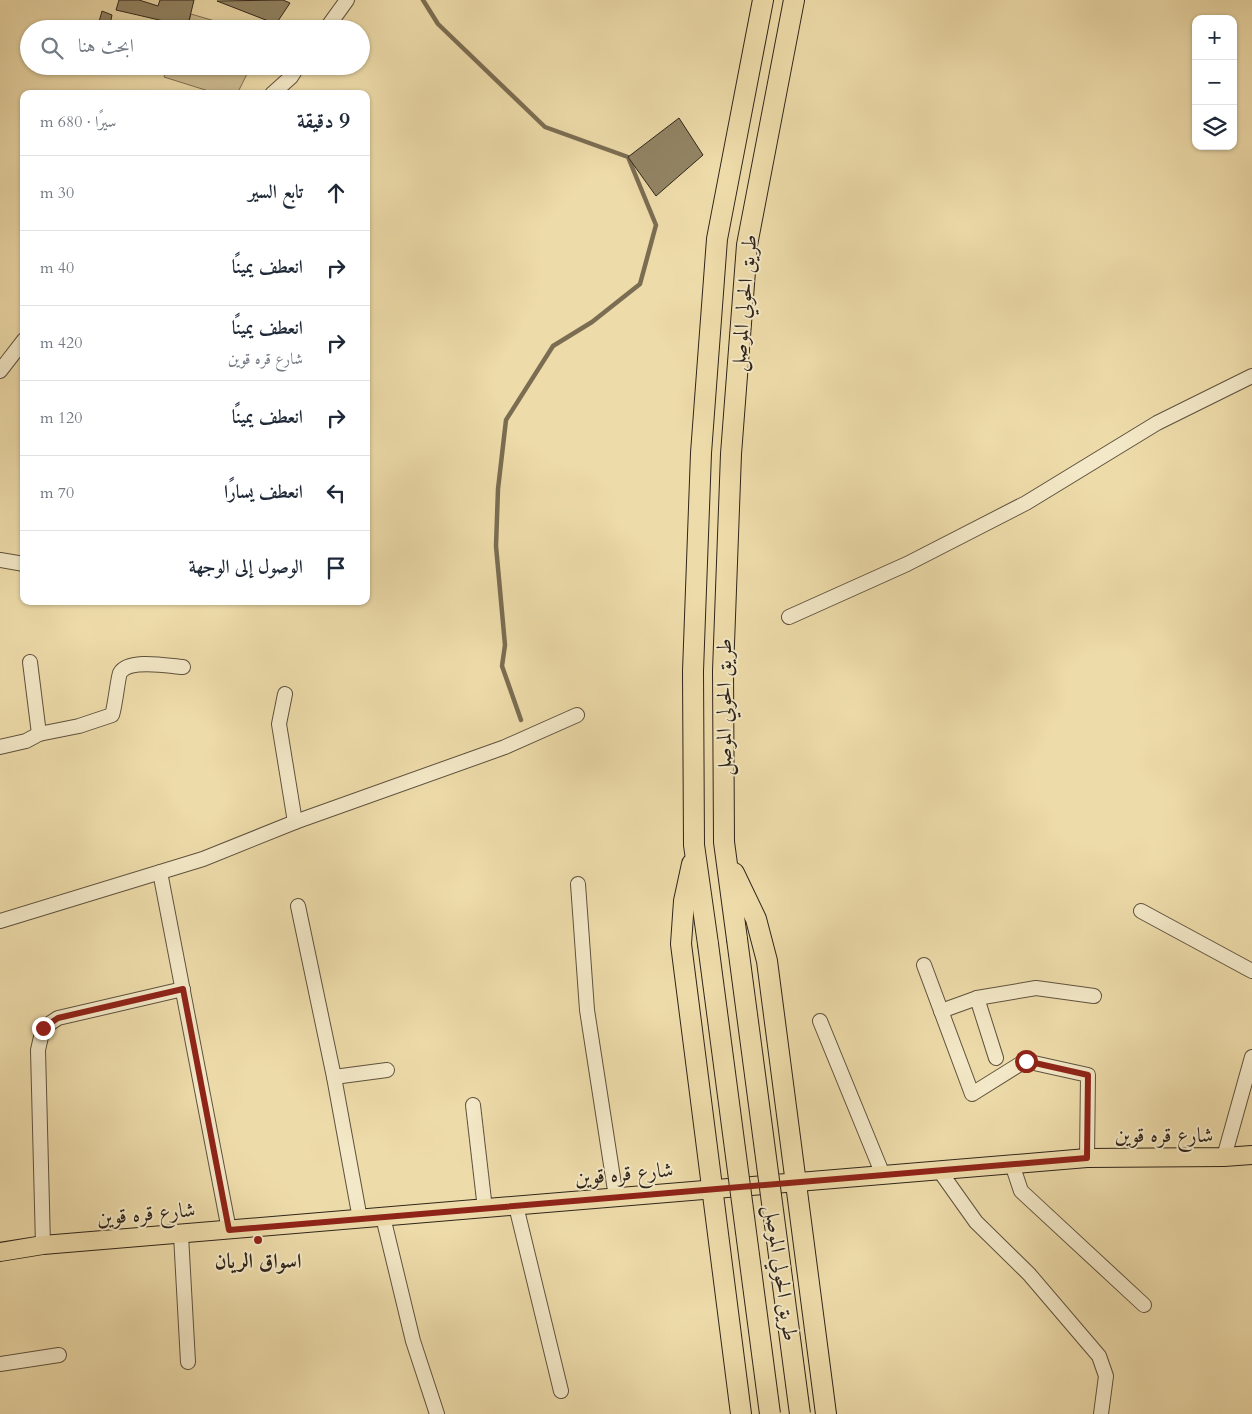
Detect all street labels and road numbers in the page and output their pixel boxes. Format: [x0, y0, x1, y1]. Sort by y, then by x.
street label: طريق الحولي الموصل [724, 233, 766, 373]
street label: طريق الحولي الموصل [710, 638, 741, 776]
street label: شارع قره قوين [1115, 1121, 1213, 1153]
street label: شارع قره قوين [573, 1155, 675, 1196]
street label: شارع قره قوين [95, 1195, 197, 1236]
street label: طريق الحولي الموصل [755, 1203, 805, 1343]

